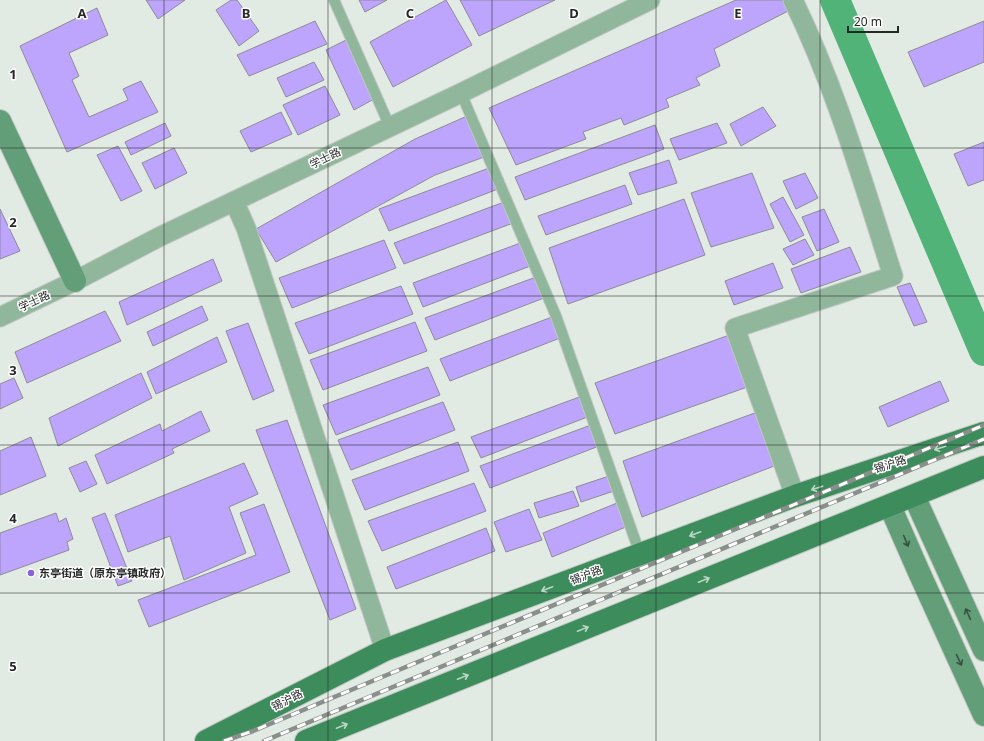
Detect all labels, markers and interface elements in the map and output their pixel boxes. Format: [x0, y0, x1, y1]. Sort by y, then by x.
text: A [78, 4, 87, 22]
text: B [242, 4, 250, 22]
text: C [406, 4, 414, 22]
text: D [569, 4, 579, 22]
text: E [734, 4, 742, 22]
scale bar [848, 8, 898, 34]
text: 20 m [854, 13, 882, 30]
text: 1 [9, 65, 17, 83]
street label: 学士路 [307, 144, 343, 172]
text: 2 [9, 213, 17, 231]
street label: 学士路 [16, 287, 52, 314]
text: 3 [9, 361, 17, 379]
one-way arrow [934, 445, 947, 452]
street label: 锡沪路 [872, 451, 908, 476]
one-way arrow [811, 485, 823, 493]
text: 4 [9, 509, 17, 527]
one-way arrow [689, 531, 701, 539]
one-way arrow [902, 535, 910, 547]
street label: 锡沪路 [568, 562, 604, 587]
place label: 东亭街道（原东亭镇政府） [39, 565, 171, 580]
marker: 东亭街道（原东亭镇政府） [26, 568, 36, 578]
one-way arrow [698, 576, 710, 584]
one-way arrow [541, 586, 553, 594]
one-way arrow [964, 608, 971, 620]
one-way arrow [577, 624, 589, 632]
one-way arrow [956, 654, 963, 666]
text: 5 [9, 657, 17, 675]
one-way arrow [456, 673, 468, 681]
street label: 锡沪路 [269, 685, 305, 714]
one-way arrow [336, 722, 348, 730]

